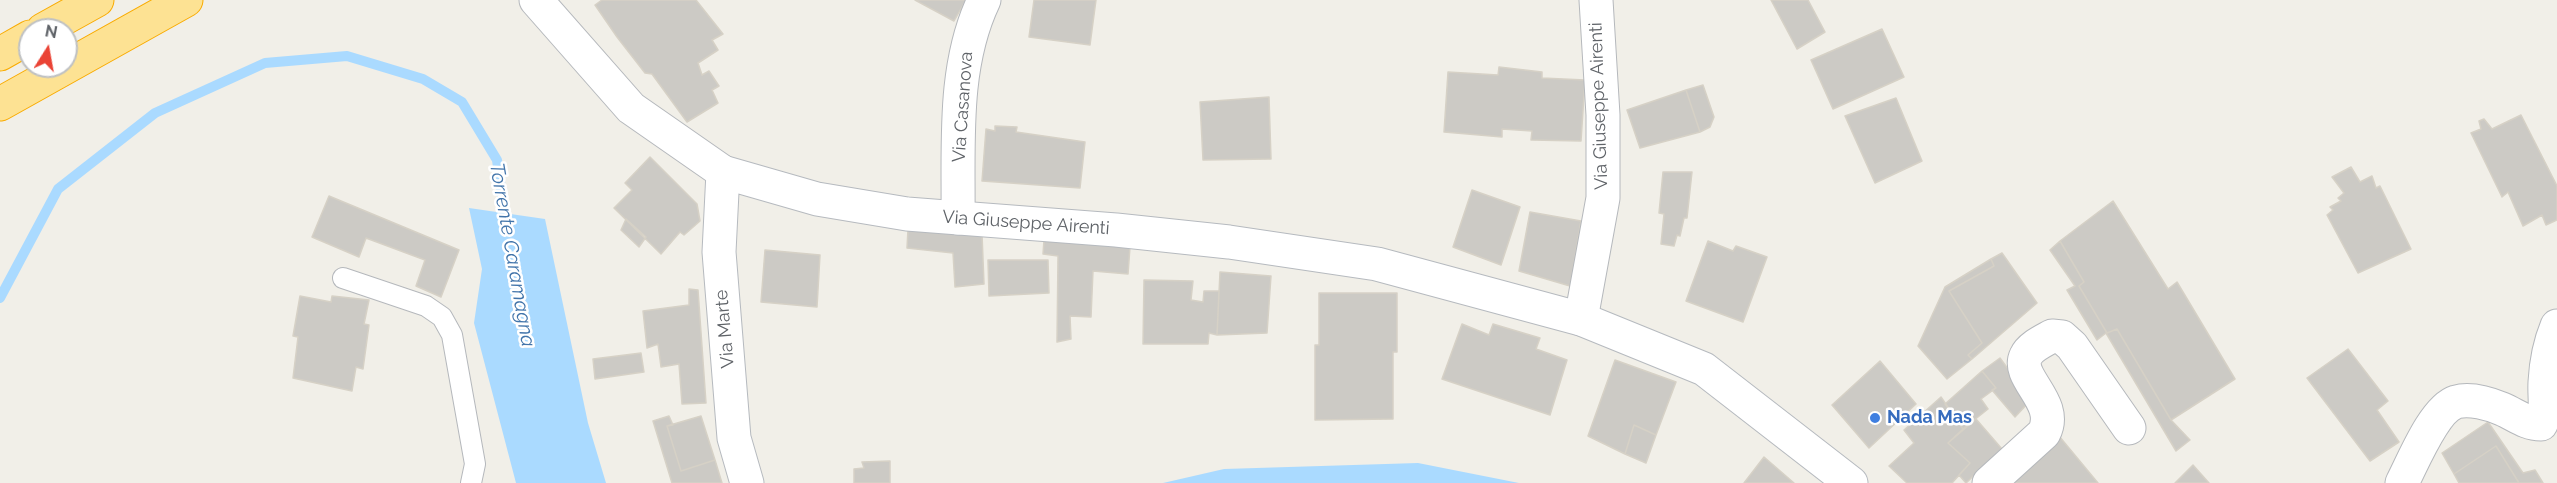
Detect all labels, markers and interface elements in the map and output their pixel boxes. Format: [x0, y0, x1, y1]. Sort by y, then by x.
north arrow [18, 18, 78, 78]
text: N [43, 21, 59, 42]
street label: Via Giuseppe Airenti [1585, 22, 1613, 190]
street label: Via Casanova [948, 51, 978, 163]
water label: Torrente Caramagna [484, 161, 540, 349]
street label: Via Giuseppe Airenti [942, 206, 1110, 240]
street label: Via Marte [711, 289, 739, 369]
place label: Nada Mas [1887, 407, 1972, 429]
marker: Nada Mas [1868, 411, 1882, 425]

